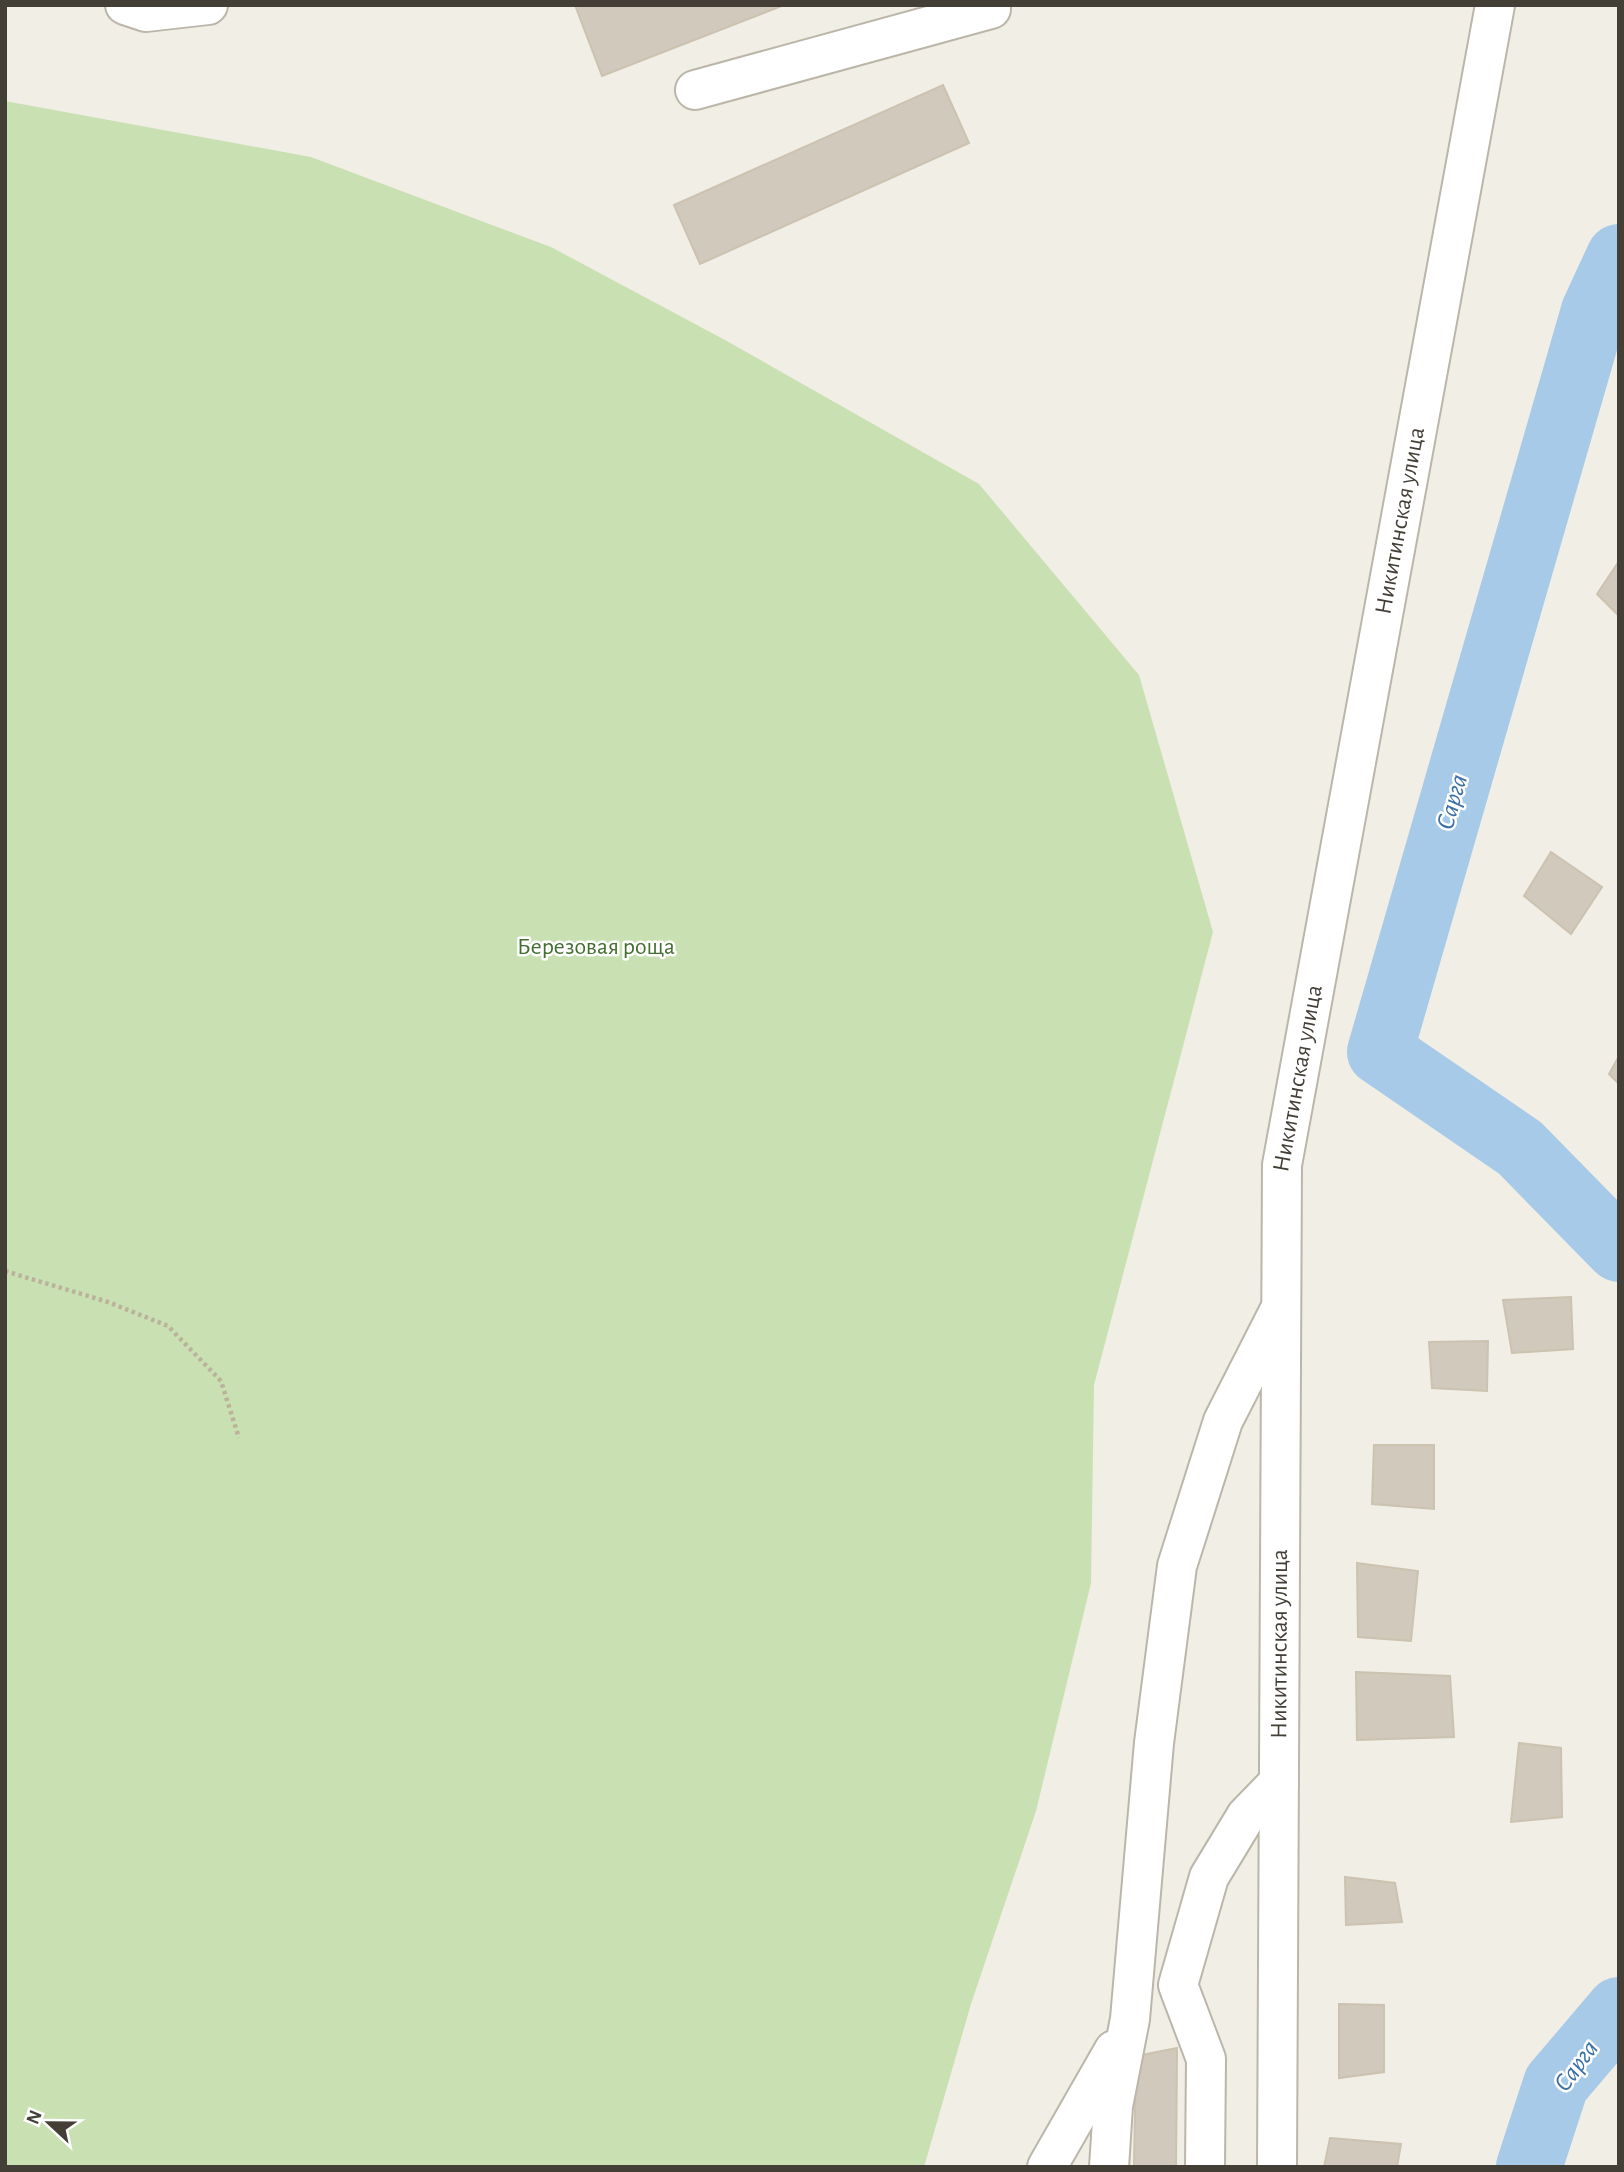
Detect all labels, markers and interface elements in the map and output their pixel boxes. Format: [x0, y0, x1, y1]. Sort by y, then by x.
street label: Никитинская улица [1371, 425, 1429, 616]
water label: Сарга [1432, 771, 1472, 833]
park label: Березовая роща [517, 935, 675, 959]
street label: Никитинская улица [1269, 983, 1327, 1174]
street label: Никитинская улица [1267, 1549, 1292, 1739]
water label: Сарга [1549, 2036, 1603, 2096]
north arrow [14, 2088, 84, 2158]
text: N [23, 2108, 46, 2127]

